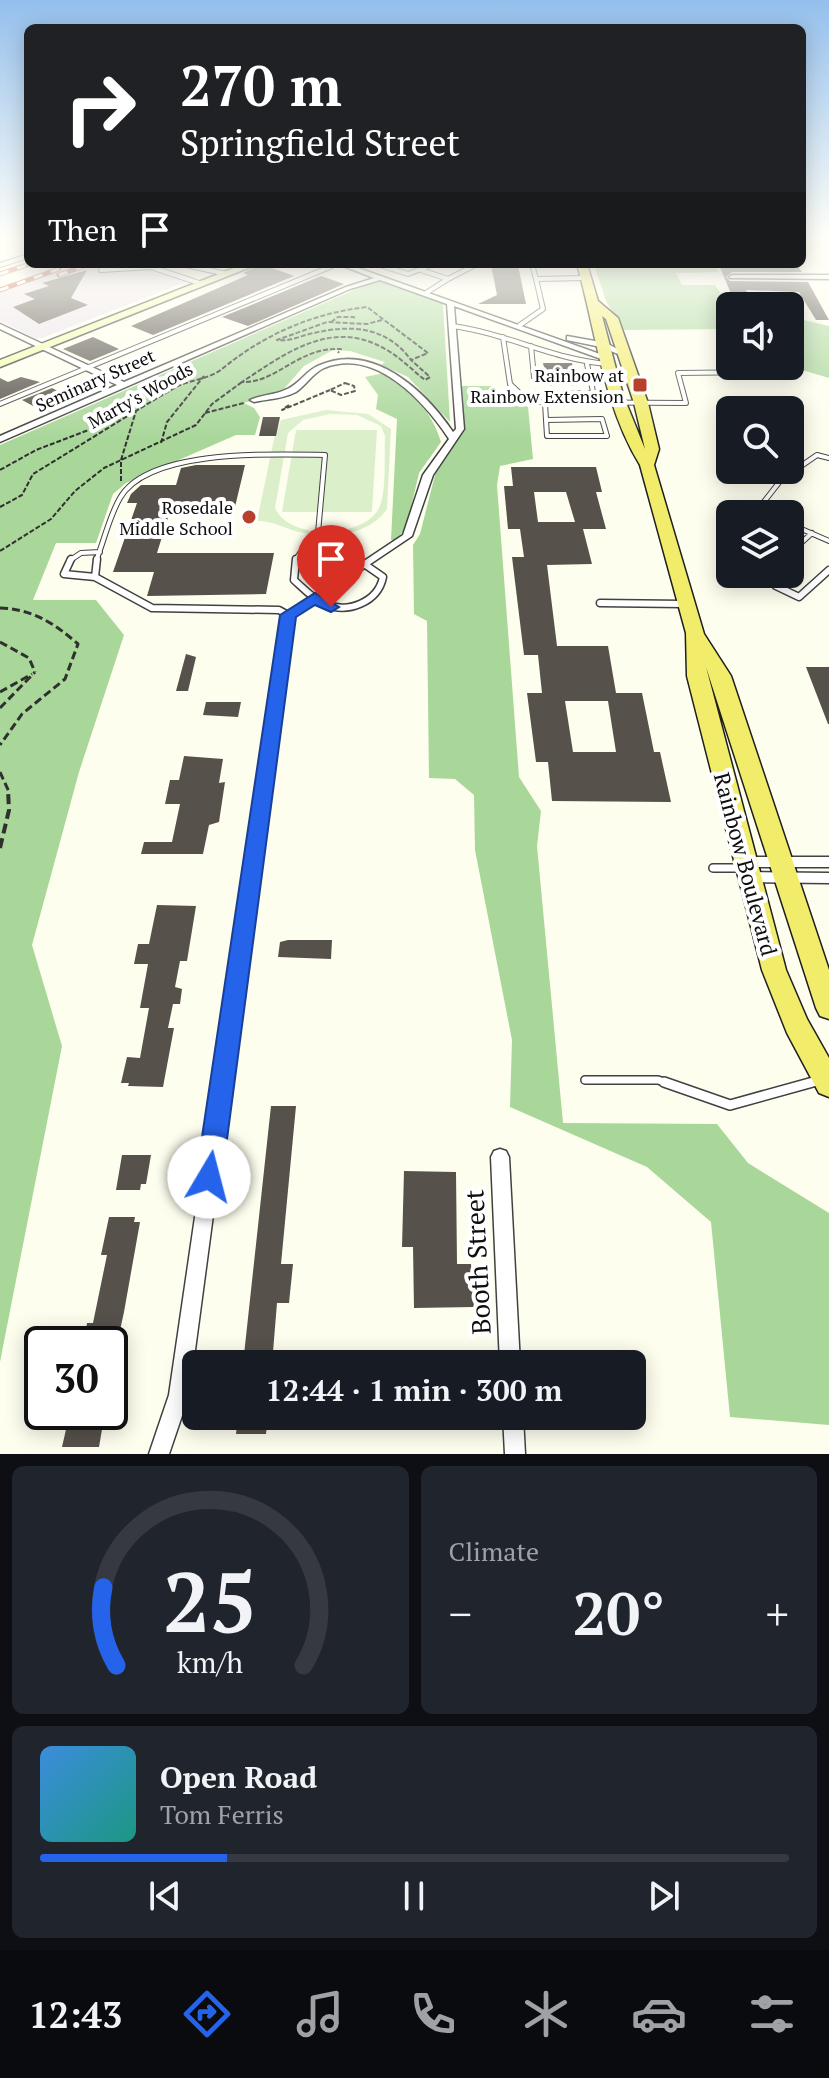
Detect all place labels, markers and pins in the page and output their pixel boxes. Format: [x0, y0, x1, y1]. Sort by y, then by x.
place label: Rainbow at Rainbow Extension [470, 363, 624, 408]
marker: Rainbow at Rainbow Extension [631, 376, 649, 394]
place label: Rosedale Middle School [119, 495, 233, 540]
marker: Rosedale Middle School [240, 508, 258, 526]
pin [297, 525, 365, 607]

